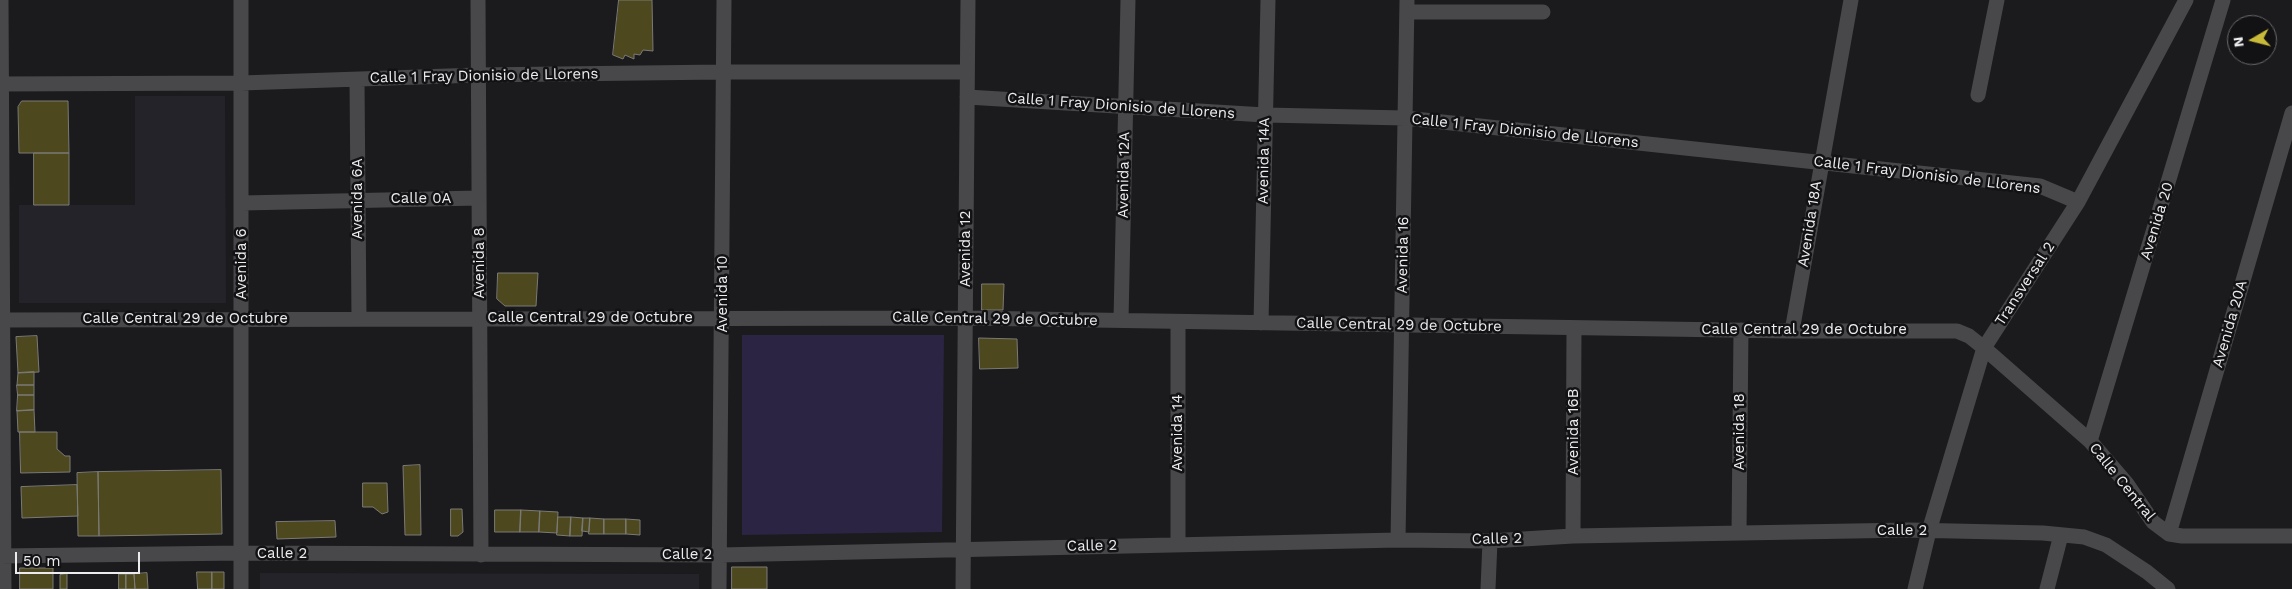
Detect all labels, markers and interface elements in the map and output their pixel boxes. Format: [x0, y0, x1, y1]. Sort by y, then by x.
north arrow [2227, 15, 2277, 65]
text: N [2229, 36, 2247, 48]
street label: Calle 1 Fray Dionisio de Llorens [370, 65, 598, 87]
street label: Calle 1 Fray Dionisio de Llorens [1006, 89, 1236, 123]
street label: Calle 1 Fray Dionisio de Llorens [1410, 110, 1640, 152]
street label: Avenida 14A [1254, 117, 1274, 205]
street label: Avenida 12A [1114, 132, 1134, 218]
street label: Calle 1 Fray Dionisio de Llorens [1812, 152, 2042, 198]
street label: Avenida 6A [349, 158, 367, 240]
street label: Avenida 18A [1794, 180, 1826, 268]
street label: Avenida 20 [2137, 180, 2177, 262]
street label: Calle 0A [391, 190, 451, 208]
street label: Avenida 12 [957, 211, 975, 287]
street label: Avenida 16 [1393, 216, 1413, 294]
street label: Avenida 8 [471, 227, 489, 299]
street label: Avenida 6 [233, 228, 251, 300]
street label: Transversal 2 [1991, 239, 2059, 329]
street label: Avenida 10 [714, 255, 732, 333]
street label: Avenida 20A [2209, 278, 2251, 370]
street label: Calle Central 29 de Octubre [892, 308, 1098, 330]
street label: Calle Central 29 de Octubre [487, 309, 693, 327]
street label: Calle Central 29 de Octubre [82, 310, 288, 328]
street label: Calle Central 29 de Octubre [1296, 314, 1502, 336]
street label: Calle Central 29 de Octubre [1701, 321, 1907, 339]
street label: Avenida 16B [1565, 389, 1583, 475]
street label: Avenida 18 [1731, 393, 1749, 471]
street label: Avenida 14 [1169, 394, 1187, 472]
street label: Calle Central [2085, 439, 2159, 525]
street label: Calle 2 [1877, 522, 1927, 540]
street label: Calle 2 [1472, 530, 1522, 548]
street label: Calle 2 [1067, 537, 1117, 555]
scale bar [18, 542, 142, 574]
street label: Calle 2 [257, 545, 307, 563]
street label: Calle 2 [662, 546, 712, 564]
text: 50 m [23, 552, 60, 570]

